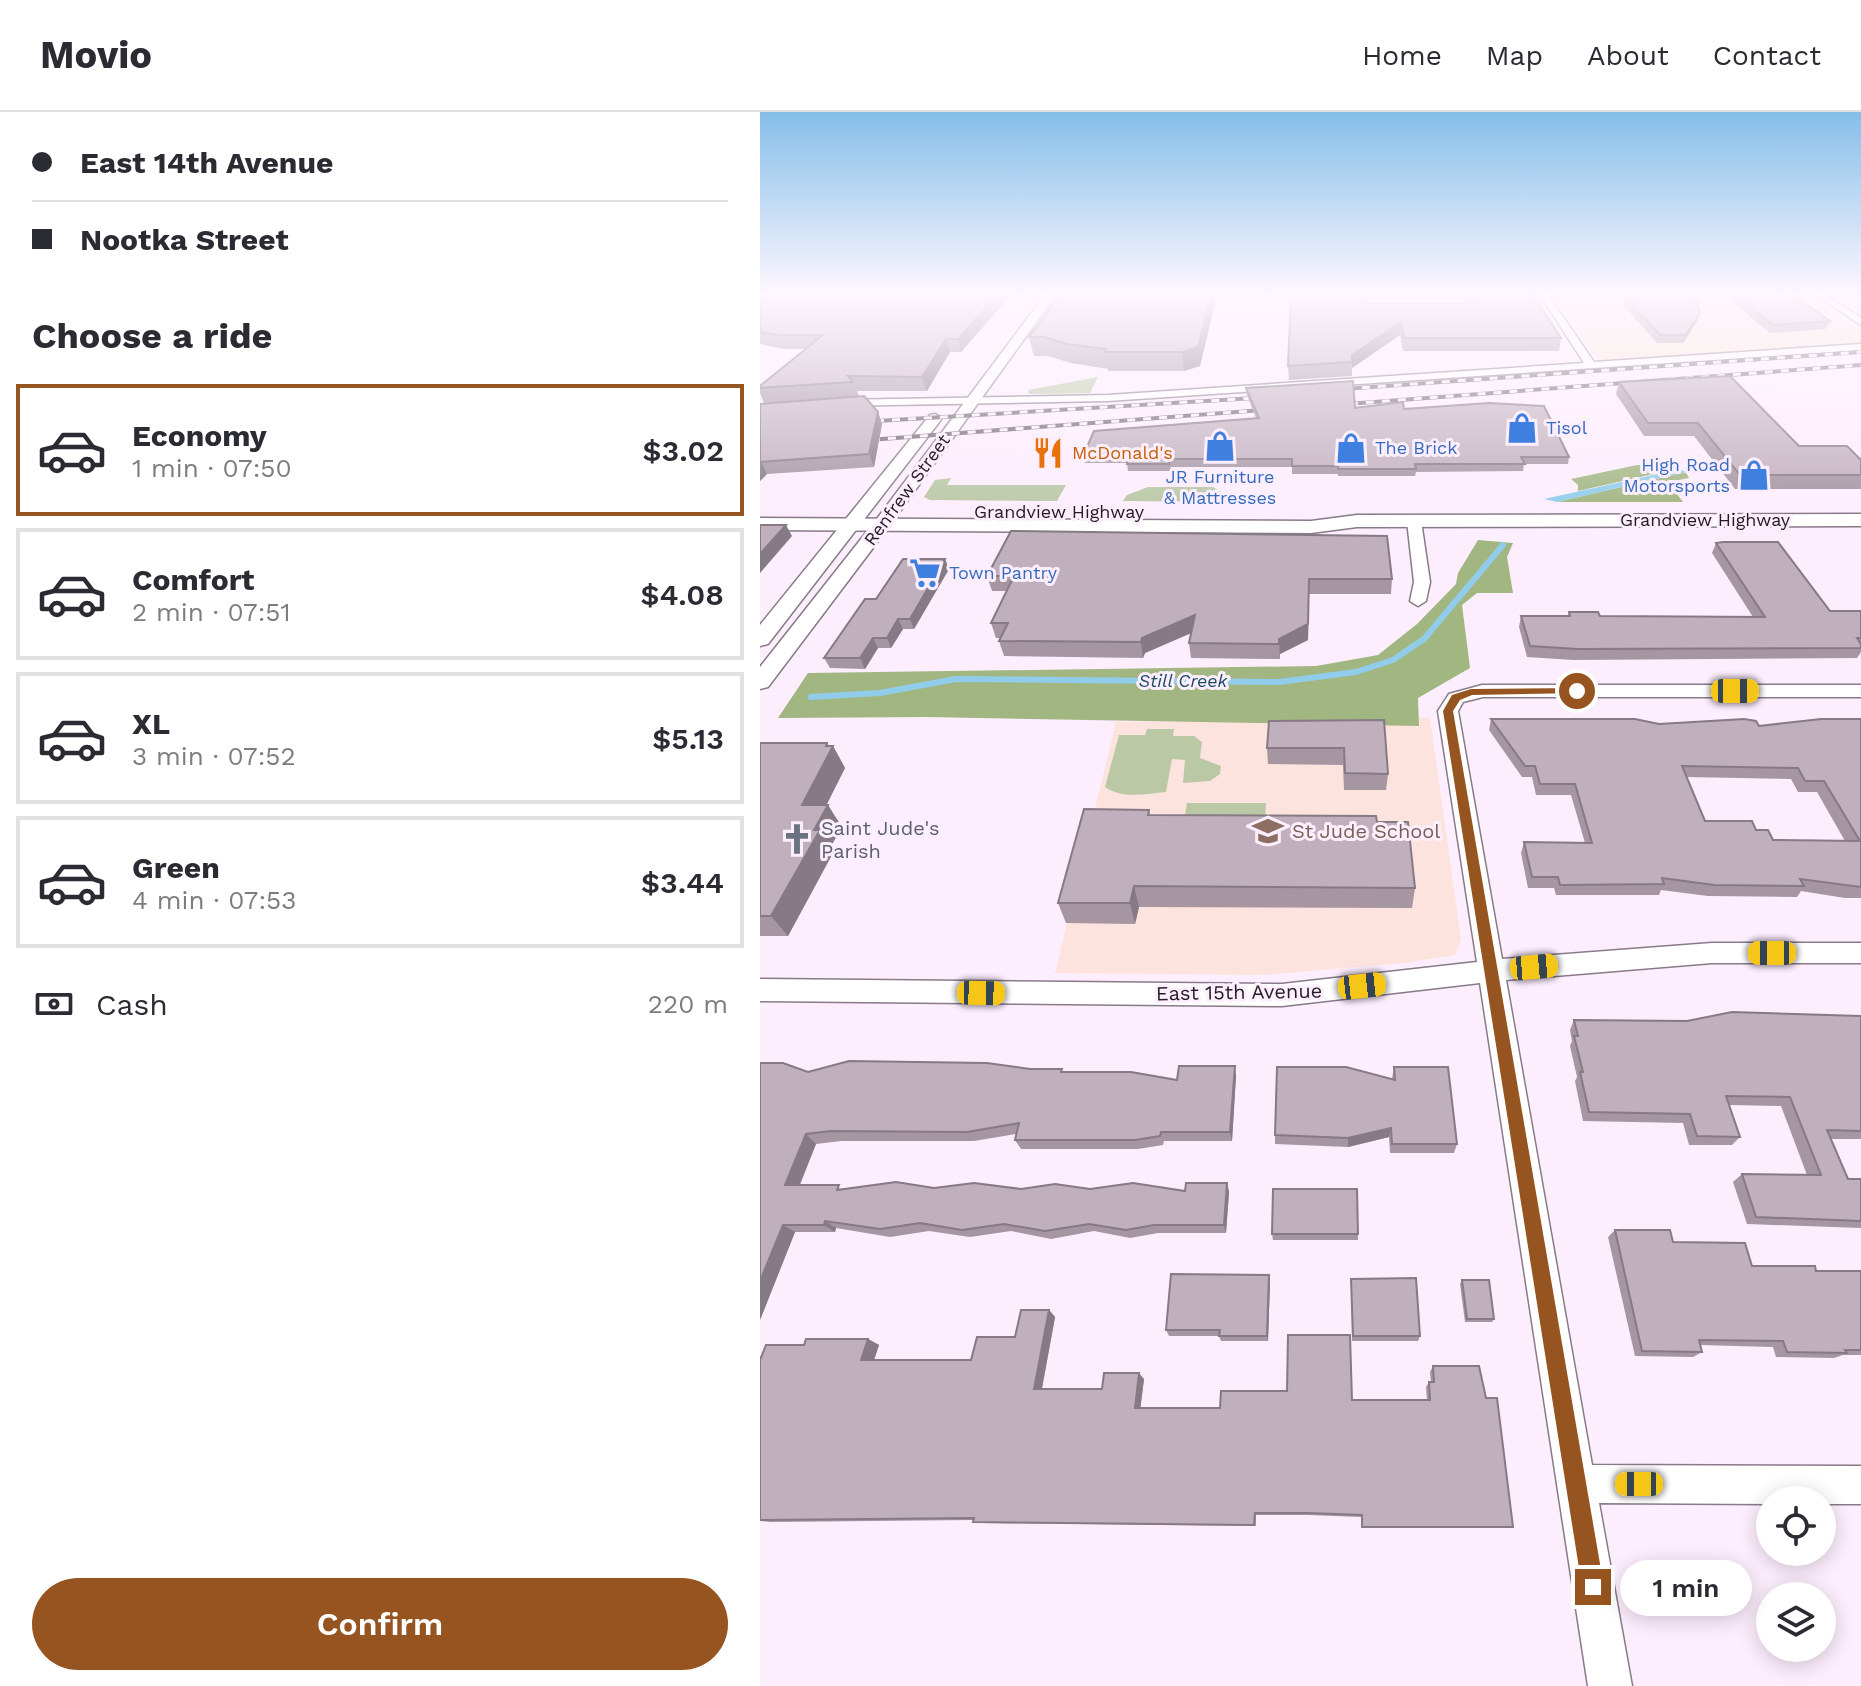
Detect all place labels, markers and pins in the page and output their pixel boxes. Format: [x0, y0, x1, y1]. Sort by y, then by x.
shop icon: Tisol [1505, 411, 1539, 445]
place label: Tisol [1546, 417, 1588, 438]
shop icon: JR Furniture & Mattresses [1203, 429, 1237, 463]
shop icon: The Brick [1334, 431, 1368, 465]
restaurant icon: McDonald's [1031, 436, 1065, 470]
place label: The Brick [1375, 437, 1457, 458]
place label: McDonald's [1072, 442, 1173, 463]
place label: High Road Motorsports [1623, 454, 1730, 496]
shop icon: High Road Motorsports [1737, 458, 1771, 492]
place label: JR Furniture & Mattresses [1164, 466, 1276, 508]
supermarket icon: Town Pantry [908, 556, 942, 590]
place label: Town Pantry [949, 562, 1058, 583]
school or university icon: St Jude School [1251, 814, 1285, 848]
place label: Saint Jude's Parish [821, 816, 939, 863]
place label: St Jude School [1292, 819, 1440, 843]
church icon: Saint Jude's Parish [780, 822, 814, 856]

